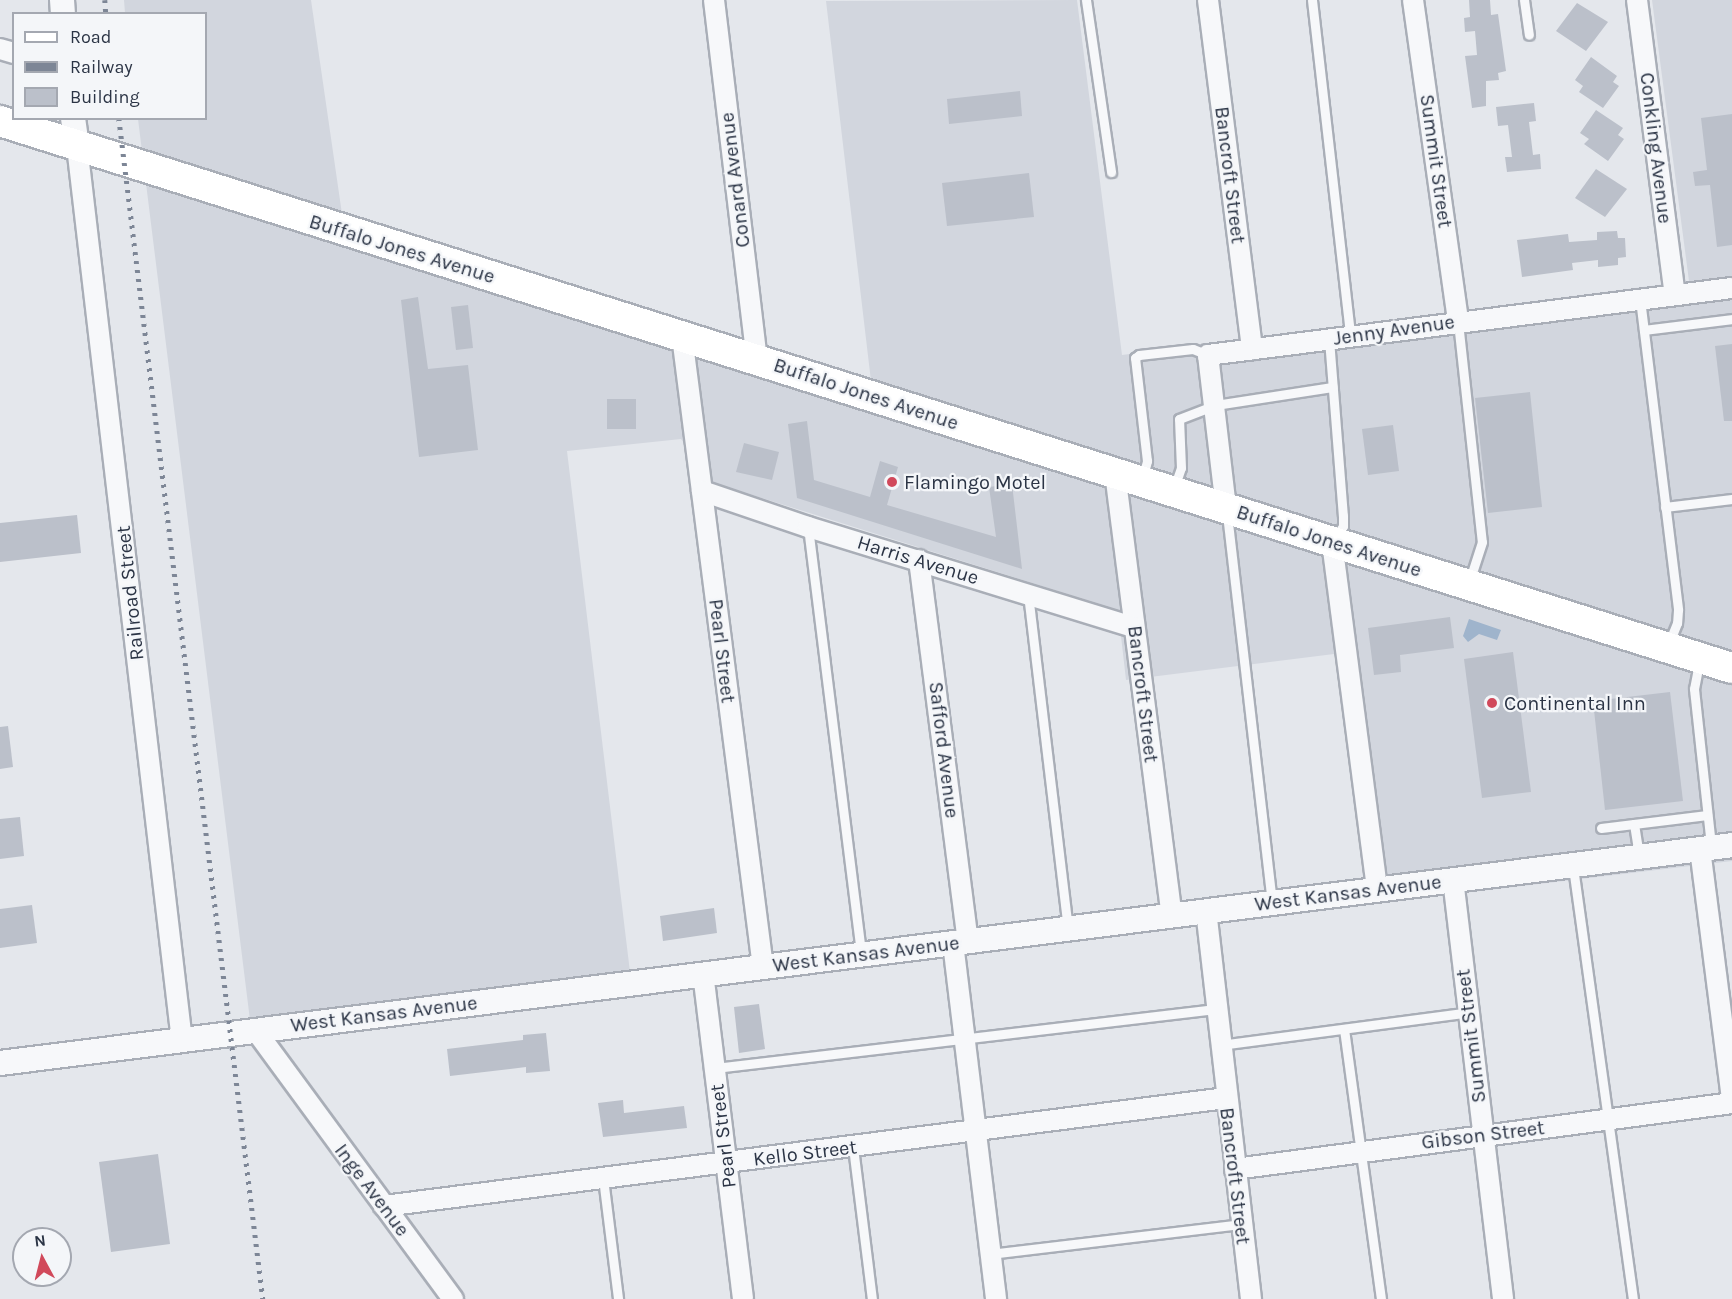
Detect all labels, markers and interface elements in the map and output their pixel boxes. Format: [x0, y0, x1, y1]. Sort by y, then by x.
legend [12, 12, 207, 120]
text: Road [70, 26, 111, 48]
text: Railway [70, 56, 133, 78]
street label: Conkling Avenue [1635, 71, 1677, 225]
text: Building [70, 86, 140, 108]
street label: Summit Street [1415, 93, 1457, 229]
street label: Bancroft Street [1210, 105, 1250, 245]
street label: Conard Avenue [715, 111, 755, 249]
street label: Buffalo Jones Avenue [306, 209, 498, 289]
street label: Jenny Avenue [1332, 310, 1456, 350]
street label: Buffalo Jones Avenue [771, 353, 961, 435]
place label: Flamingo Motel [904, 470, 1046, 494]
marker: Flamingo Motel [885, 475, 899, 489]
street label: Buffalo Jones Avenue [1234, 500, 1424, 582]
street label: Railroad Street [111, 524, 149, 662]
street label: Harris Avenue [854, 530, 982, 590]
street label: Pearl Street [704, 598, 740, 704]
street label: Bancroft Street [1123, 624, 1163, 764]
street label: Safford Avenue [924, 680, 964, 820]
place label: Continental Inn [1504, 691, 1646, 715]
marker: Continental Inn [1485, 696, 1499, 710]
street label: West Kansas Avenue [1253, 870, 1443, 916]
street label: West Kansas Avenue [771, 931, 961, 977]
street label: Summit Street [1451, 968, 1491, 1104]
street label: West Kansas Avenue [289, 991, 479, 1037]
street label: Pearl Street [705, 1083, 741, 1189]
street label: Bancroft Street [1215, 1106, 1255, 1246]
street label: Gibson Street [1420, 1116, 1546, 1154]
street label: Kello Street [752, 1135, 858, 1171]
street label: Inge Avenue [329, 1139, 415, 1241]
north arrow [12, 1227, 72, 1287]
text: N [33, 1230, 47, 1251]

